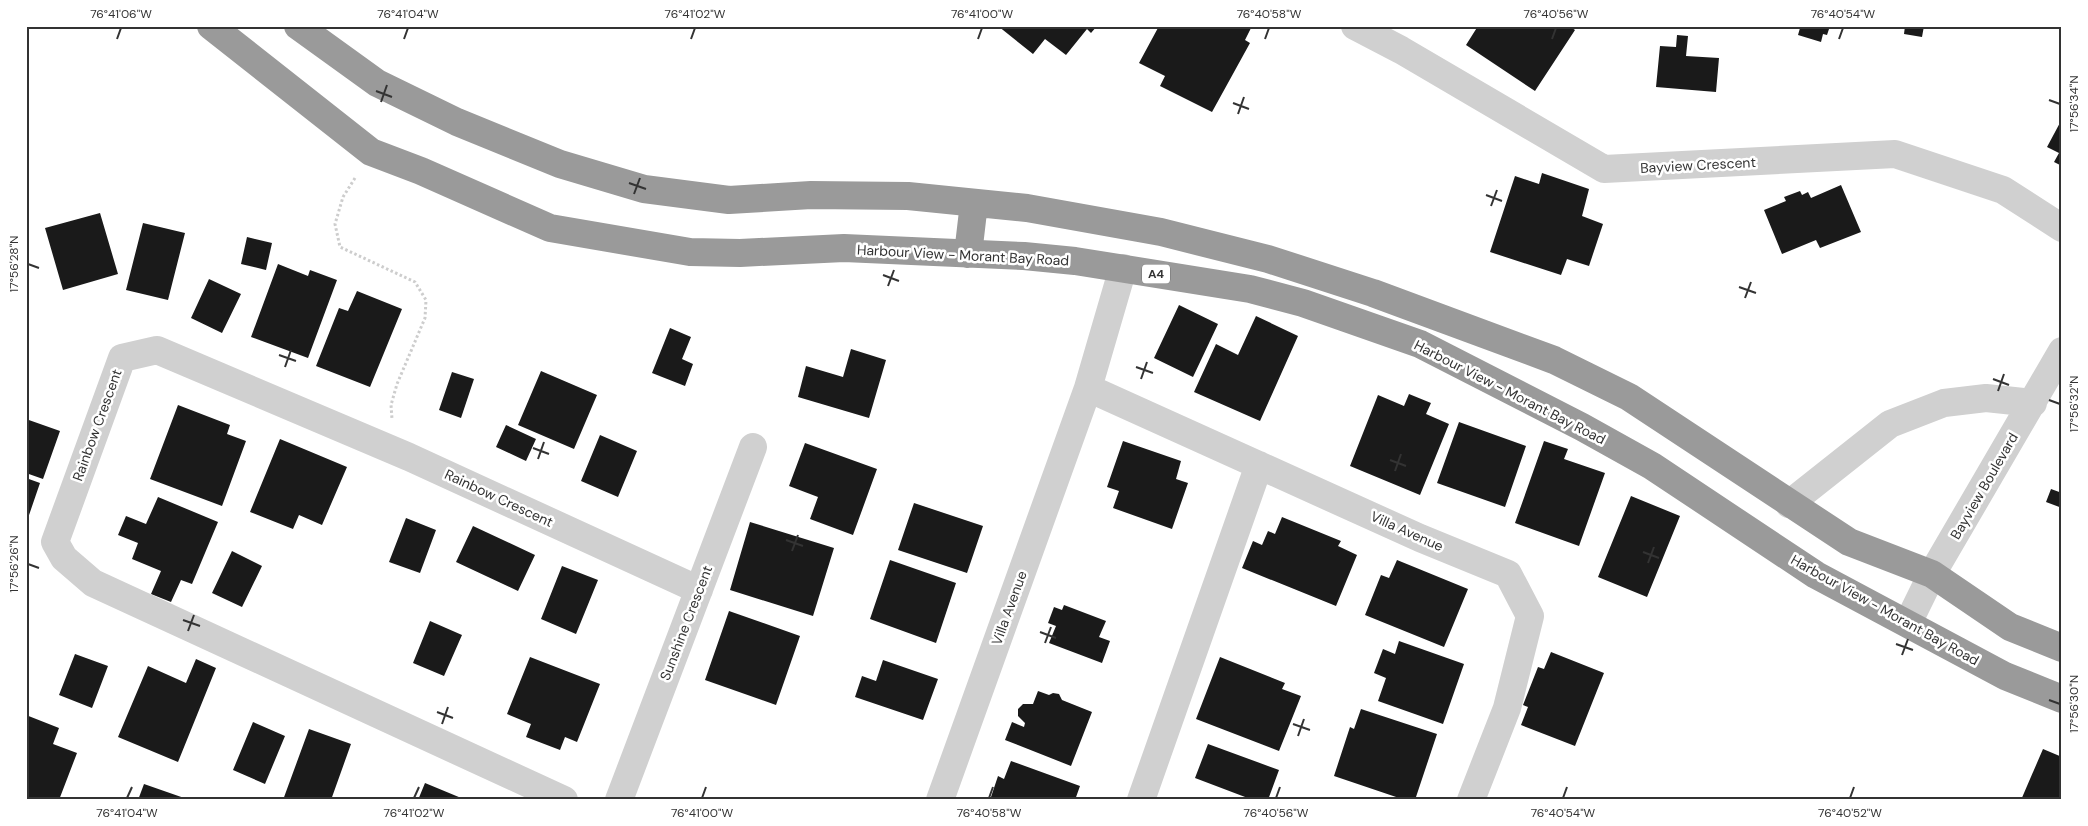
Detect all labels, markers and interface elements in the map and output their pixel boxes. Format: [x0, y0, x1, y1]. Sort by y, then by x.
text: 76°41'06"W [90, 6, 152, 22]
text: 76°41'04"W [377, 6, 439, 22]
text: 76°41'02"W [665, 6, 726, 22]
text: 76°41'00"W [951, 6, 1013, 22]
text: 76°40'58"W [1237, 6, 1302, 22]
text: 76°40'56"W [1524, 6, 1589, 22]
text: 76°40'54"W [1811, 6, 1876, 22]
text: 17°56'34"N [2066, 75, 2082, 133]
street label: Bayview Crescent [1640, 153, 1756, 177]
text: 17°56'28"N [6, 236, 22, 292]
street label: Harbour View - Morant Bay Road [856, 240, 1070, 270]
road number: A4 [1142, 264, 1170, 284]
street label: Harbour View - Morant Bay Road [1411, 336, 1609, 448]
street label: Rainbow Crescent [68, 367, 126, 483]
text: 17°56'32"N [2066, 376, 2082, 432]
street label: Bayview Boulevard [1946, 429, 2022, 543]
street label: Rainbow Crescent [442, 465, 556, 531]
street label: Villa Avenue [1368, 507, 1446, 555]
text: 17°56'26"N [6, 535, 22, 593]
street label: Harbour View - Morant Bay Road [1788, 551, 1982, 669]
street label: Sunshine Crescent [656, 563, 716, 683]
street label: Villa Avenue [987, 568, 1031, 648]
text: 17°56'30"N [2066, 675, 2082, 733]
text: 76°41'04"W [96, 805, 158, 821]
text: 76°41'02"W [384, 805, 445, 821]
text: 76°41'00"W [671, 805, 733, 821]
text: 76°40'58"W [957, 805, 1022, 821]
text: 76°40'56"W [1244, 805, 1309, 821]
text: 76°40'54"W [1531, 805, 1596, 821]
text: 76°40'52"W [1818, 805, 1882, 821]

